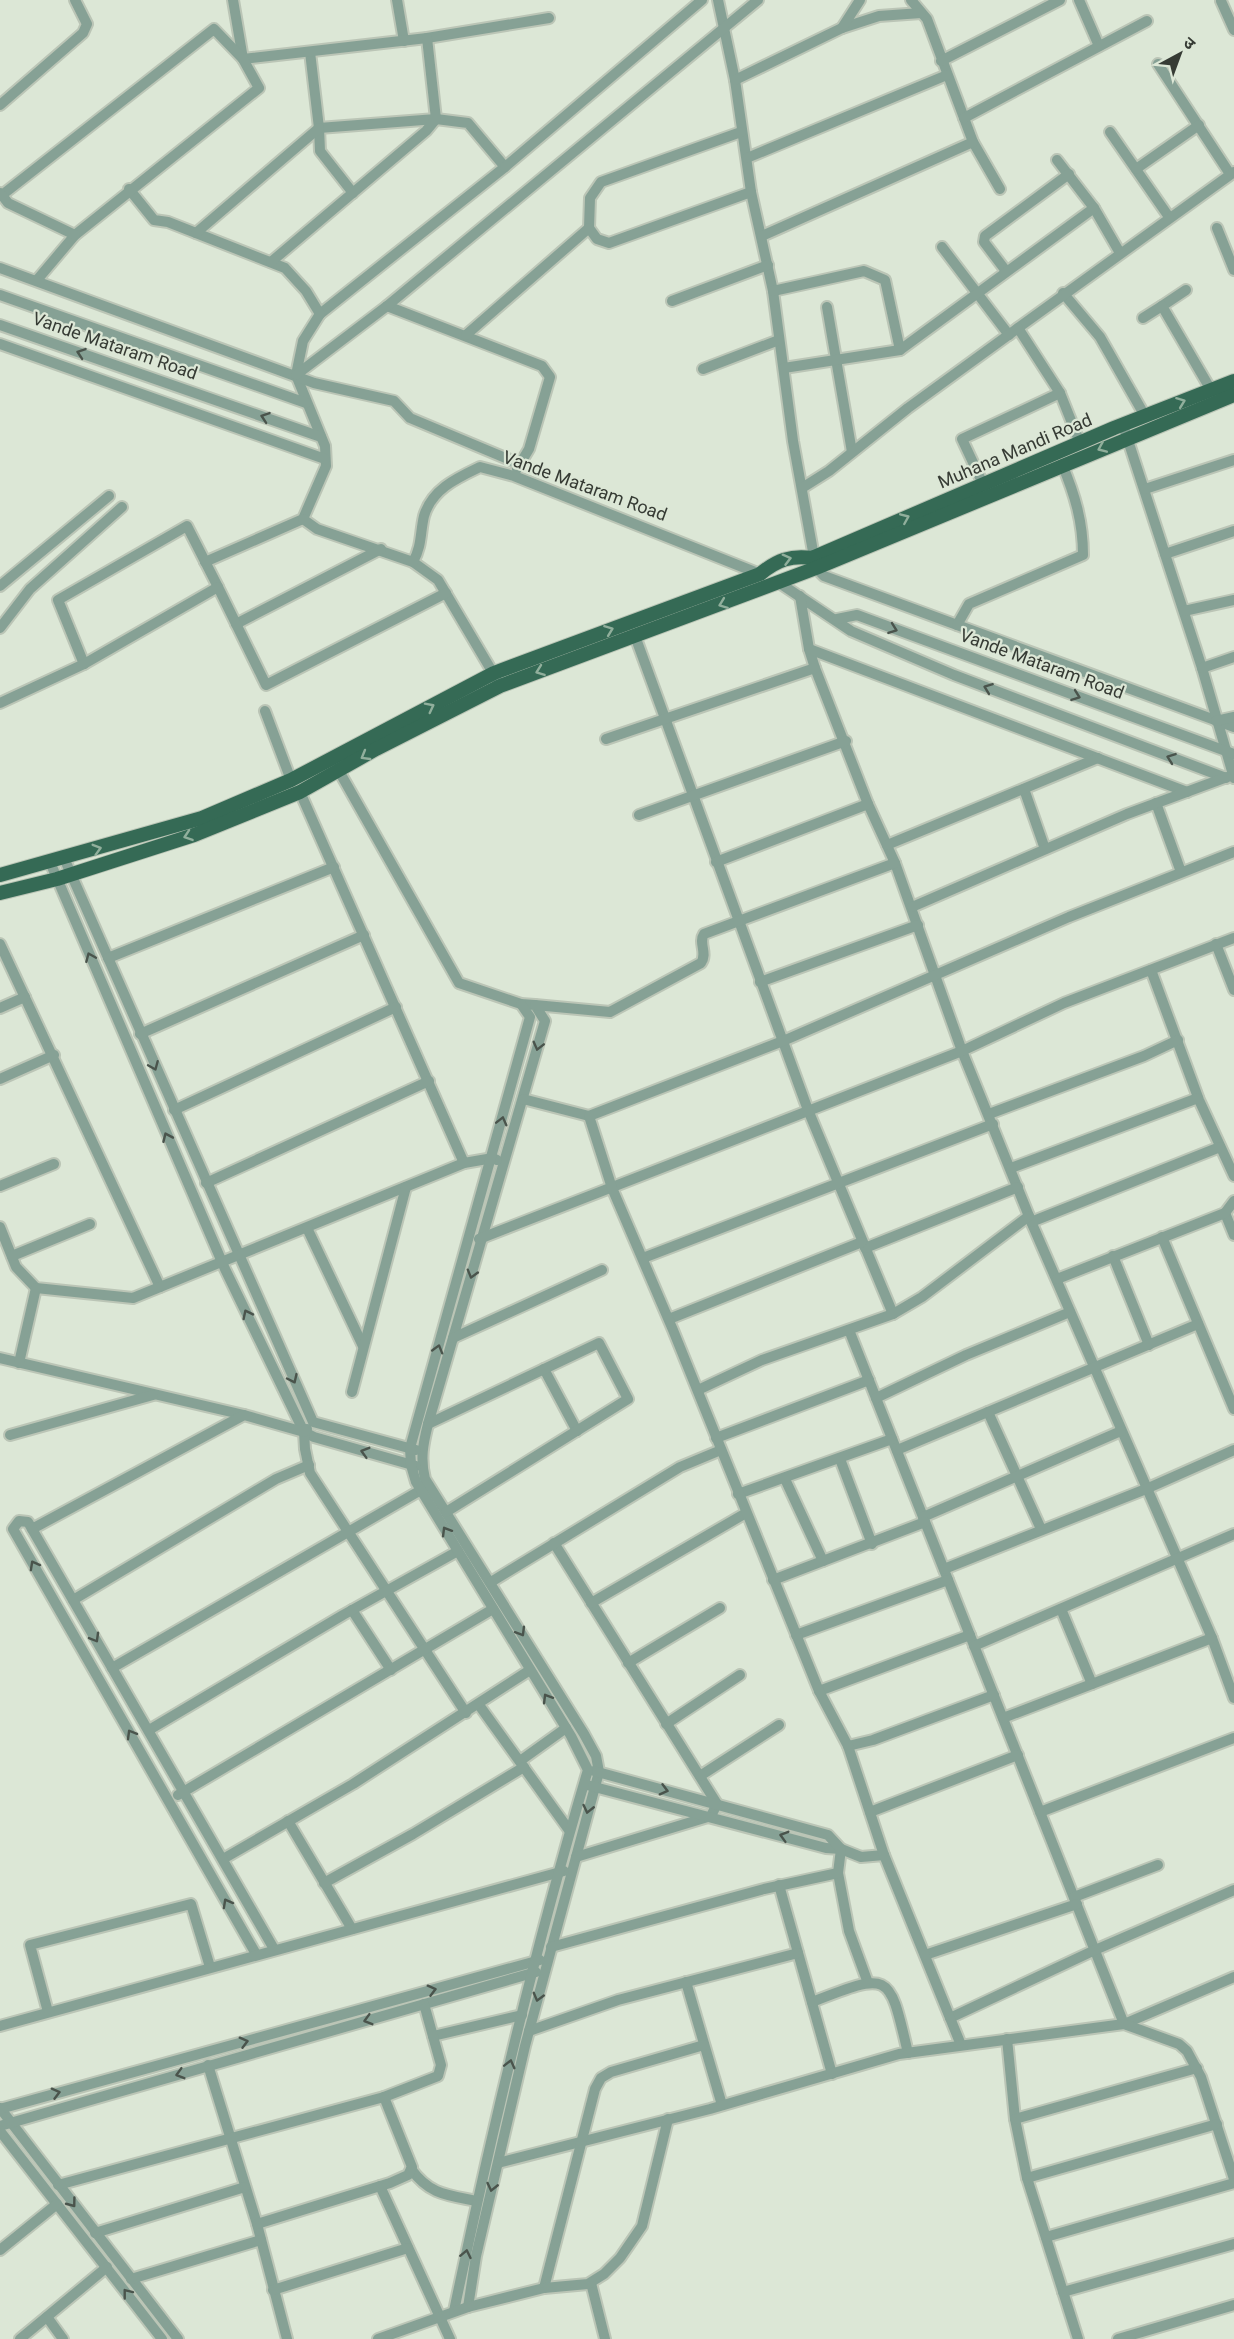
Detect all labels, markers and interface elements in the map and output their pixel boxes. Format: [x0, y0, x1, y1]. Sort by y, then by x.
north arrow [1150, 24, 1210, 84]
text: उ [1180, 33, 1200, 54]
street label: Vande Mataram Road [30, 307, 200, 384]
one-way arrow [76, 348, 87, 361]
one-way arrow [1175, 397, 1186, 409]
street label: Muhana Mandi Road [935, 409, 1095, 492]
one-way arrow [260, 412, 271, 425]
one-way arrow [1097, 441, 1108, 453]
street label: Vande Mataram Road [500, 446, 670, 525]
one-way arrow [898, 513, 909, 525]
one-way arrow [782, 554, 792, 567]
one-way arrow [718, 596, 729, 609]
one-way arrow [887, 621, 898, 634]
street label: Vande Mataram Road [957, 624, 1127, 703]
one-way arrow [603, 625, 614, 638]
one-way arrow [536, 664, 546, 677]
one-way arrow [984, 683, 995, 695]
one-way arrow [1070, 689, 1081, 701]
one-way arrow [423, 703, 434, 714]
one-way arrow [361, 749, 371, 760]
one-way arrow [1166, 752, 1176, 765]
one-way arrow [183, 829, 194, 842]
one-way arrow [91, 844, 102, 856]
one-way arrow [86, 953, 98, 964]
one-way arrow [533, 1041, 546, 1051]
one-way arrow [147, 1060, 159, 1071]
one-way arrow [495, 1116, 507, 1127]
one-way arrow [163, 1132, 175, 1143]
one-way arrow [467, 1268, 479, 1279]
one-way arrow [243, 1310, 255, 1321]
one-way arrow [431, 1344, 443, 1355]
one-way arrow [286, 1372, 298, 1383]
one-way arrow [360, 1447, 371, 1459]
one-way arrow [441, 1527, 453, 1537]
one-way arrow [29, 1561, 41, 1571]
one-way arrow [514, 1626, 526, 1636]
one-way arrow [88, 1632, 99, 1642]
one-way arrow [543, 1694, 555, 1704]
one-way arrow [127, 1730, 138, 1740]
one-way arrow [659, 1783, 669, 1795]
one-way arrow [582, 1803, 595, 1813]
one-way arrow [779, 1831, 790, 1843]
one-way arrow [223, 1899, 235, 1909]
one-way arrow [427, 1984, 437, 1997]
one-way arrow [533, 1991, 545, 2002]
one-way arrow [363, 2013, 374, 2025]
one-way arrow [239, 2036, 249, 2049]
one-way arrow [502, 2059, 515, 2069]
one-way arrow [175, 2066, 185, 2079]
one-way arrow [51, 2088, 61, 2101]
one-way arrow [487, 2182, 500, 2192]
one-way arrow [64, 2196, 75, 2207]
one-way arrow [459, 2249, 472, 2259]
one-way arrow [123, 2288, 134, 2299]

